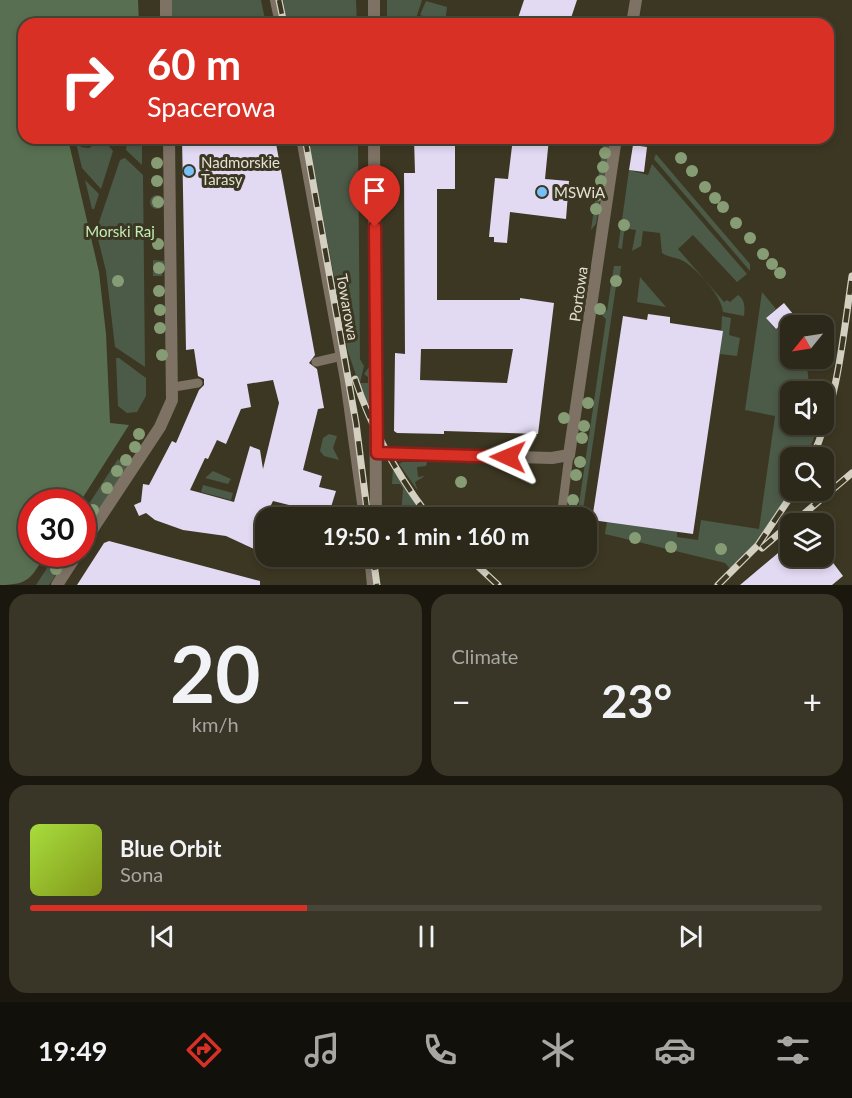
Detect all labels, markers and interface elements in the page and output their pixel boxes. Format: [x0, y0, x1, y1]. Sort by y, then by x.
text: 60 m [147, 39, 241, 89]
icon: right [48, 42, 126, 120]
text: Spacerowa [147, 90, 276, 123]
place label: Nadmorskie Tarasy [201, 153, 280, 188]
marker: Nadmorskie Tarasy [182, 164, 196, 178]
pin [349, 165, 400, 227]
icon: arrive [358, 174, 391, 207]
place label: MSWiA [554, 183, 606, 201]
marker: MSWiA [535, 185, 549, 199]
park label: Morski Raj [85, 222, 155, 240]
street label: Portowa [565, 265, 591, 323]
street label: Towarowa [333, 272, 363, 342]
north arrow [780, 315, 834, 369]
map controls [780, 315, 834, 567]
button: sound [780, 381, 834, 435]
position arrow [476, 425, 540, 489]
button: search [780, 447, 834, 501]
speed limit sign: 30 [18, 489, 96, 567]
button: layers [780, 513, 834, 567]
text: 19:50 · 1 min · 160 m [323, 523, 529, 550]
text: 20 [170, 626, 260, 720]
text: Climate [452, 644, 518, 668]
text: 23° [601, 674, 672, 728]
text: − [452, 681, 471, 721]
text: + [803, 681, 822, 721]
text: km/h [192, 712, 239, 736]
text: Blue Orbit [120, 835, 221, 862]
text: Sona [120, 862, 163, 886]
icon: previous [146, 920, 179, 953]
icon: pause [410, 920, 443, 953]
icon: next [674, 920, 707, 953]
icon: directions [183, 1029, 225, 1071]
icon: music [301, 1029, 343, 1071]
icon: phone [419, 1029, 461, 1071]
icon: climate [537, 1029, 579, 1071]
icon: car [654, 1029, 696, 1071]
icon: filters [772, 1029, 814, 1071]
text: 19:49 [38, 1034, 107, 1067]

